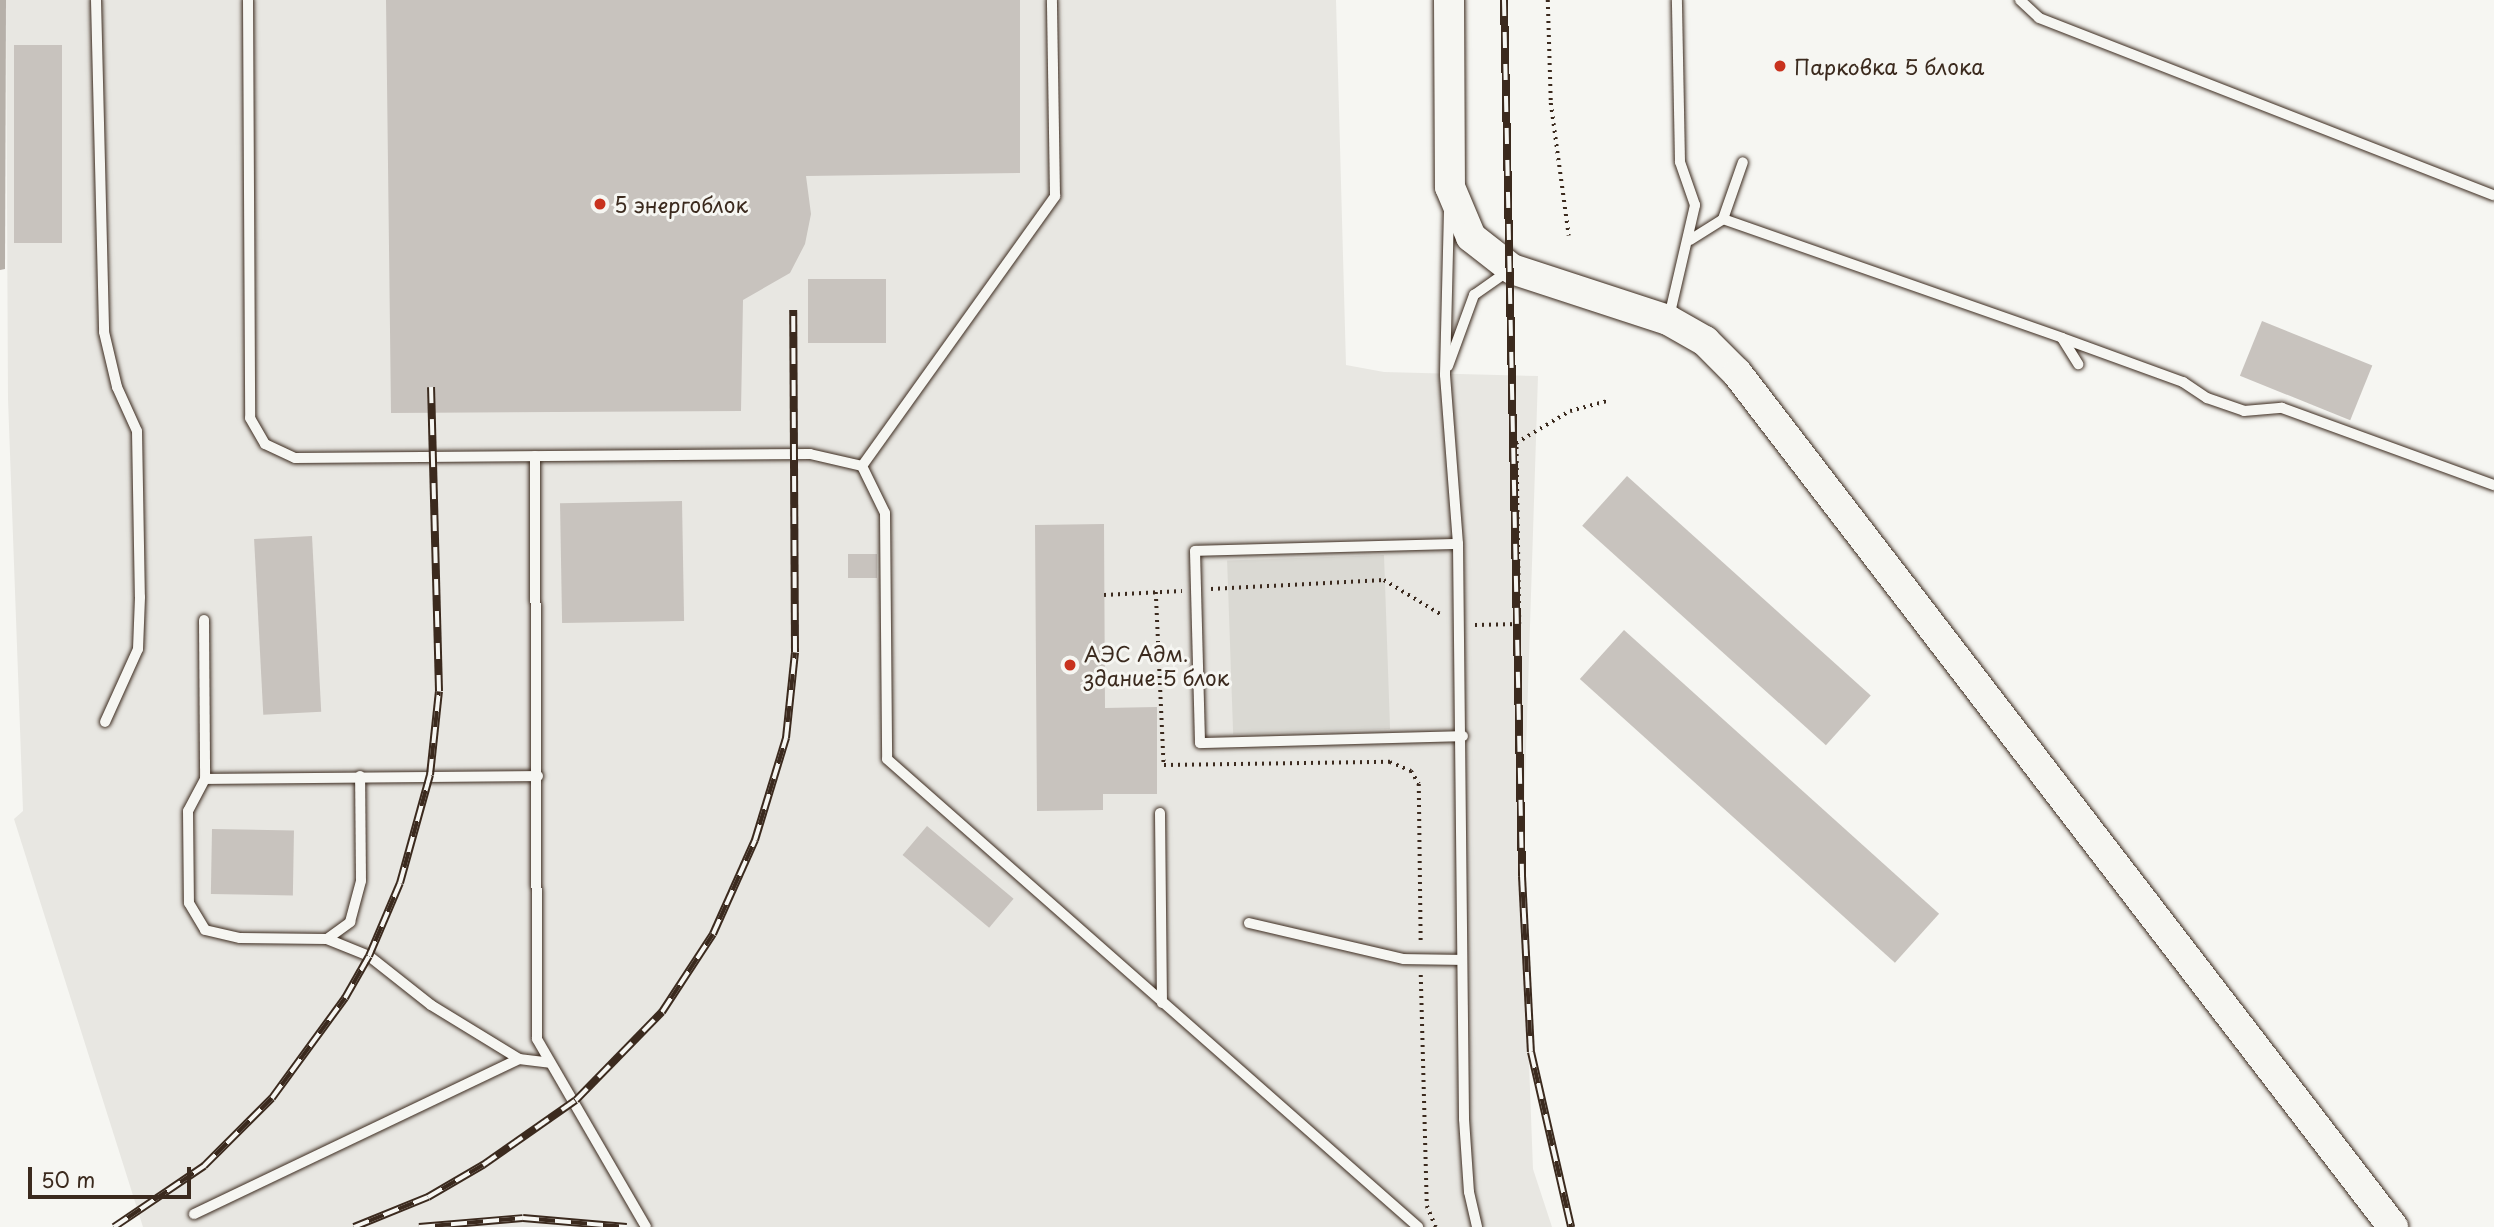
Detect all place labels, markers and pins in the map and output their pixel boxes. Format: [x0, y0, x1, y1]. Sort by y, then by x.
place label: Парковка 5 блока [1794, 53, 1984, 79]
marker: Парковка 5 блока [1772, 58, 1788, 74]
place label: 5 энергоблок [614, 191, 748, 217]
marker: 5 энергоблок [592, 196, 608, 212]
place label: АЭС Адм. здание 5 блок [1084, 640, 1230, 690]
marker: АЭС Адм. здание 5 блок [1062, 657, 1078, 673]

